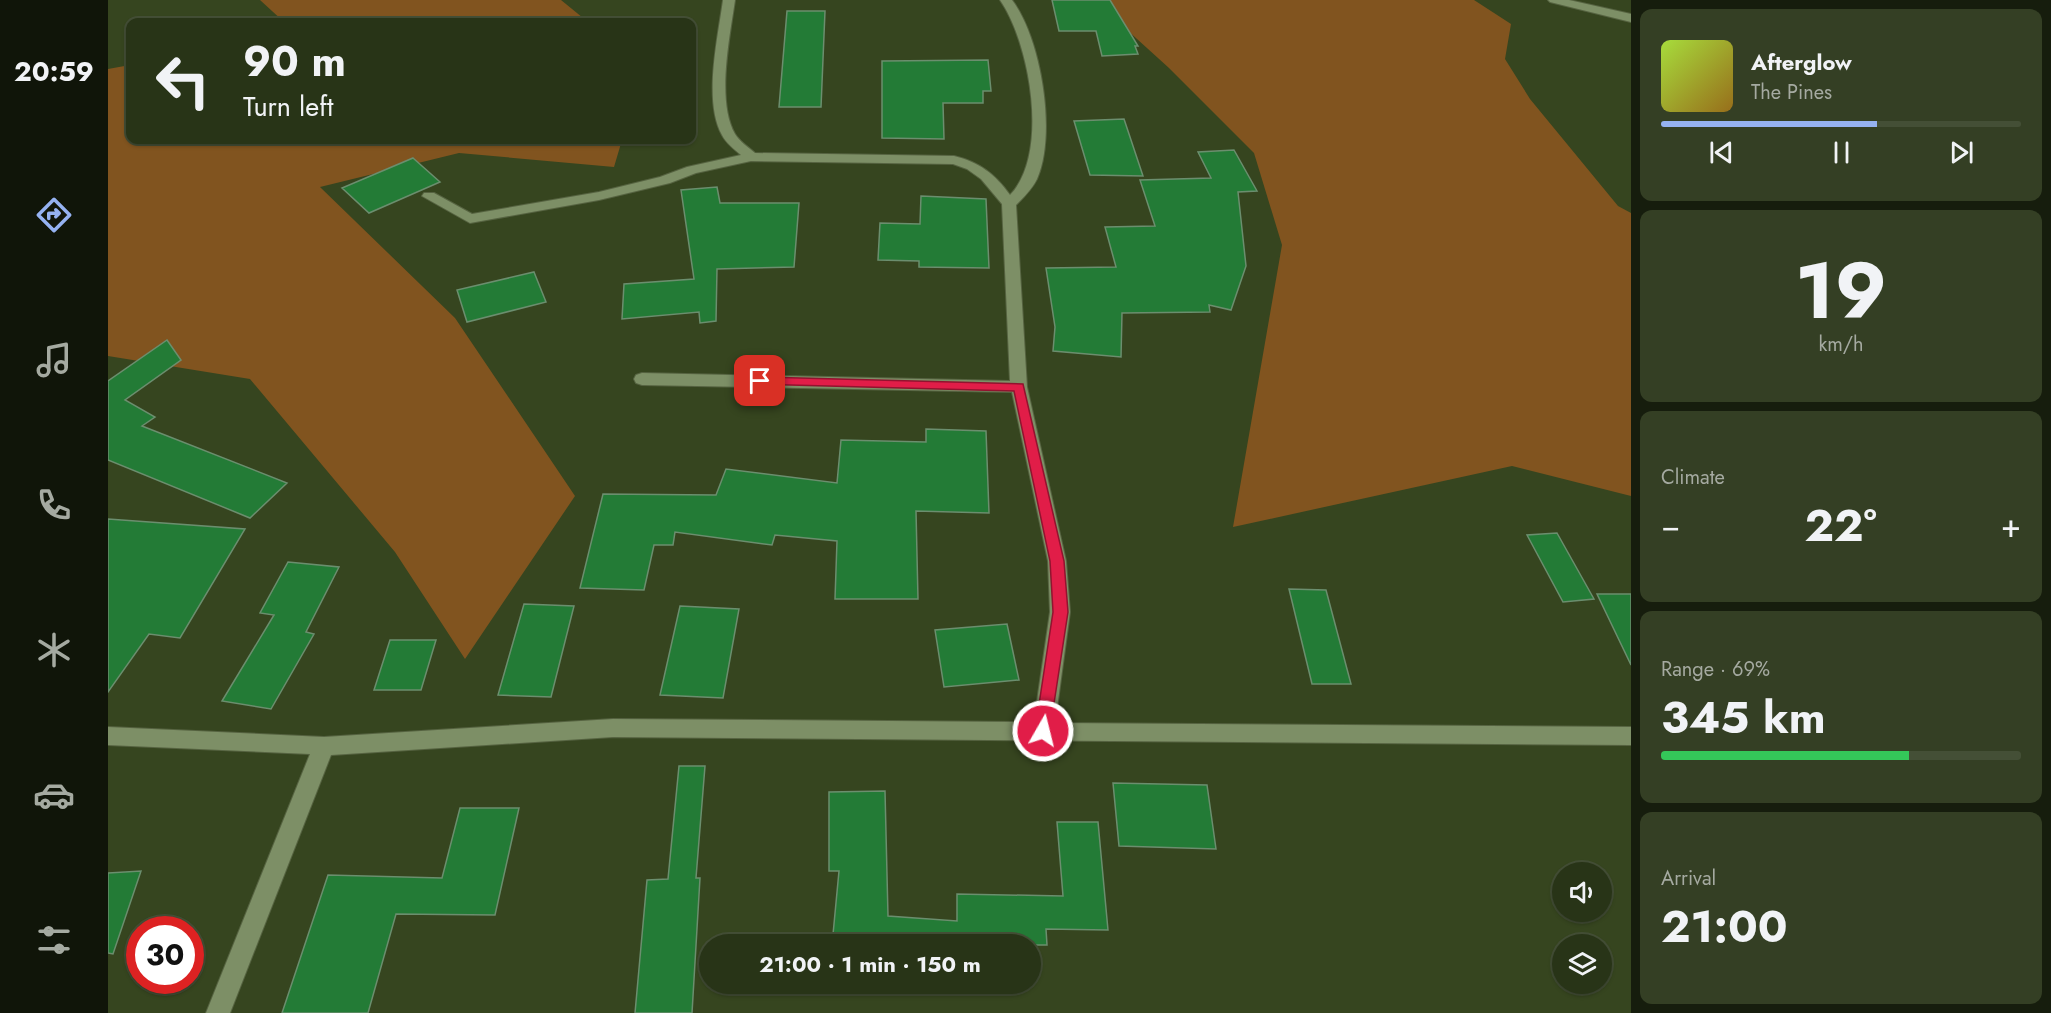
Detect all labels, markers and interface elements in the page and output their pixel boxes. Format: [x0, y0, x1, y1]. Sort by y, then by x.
text: 90 m [243, 31, 346, 92]
icon: left [144, 42, 222, 120]
text: Afterglow [1751, 46, 1852, 78]
text: 20:59 [14, 52, 94, 91]
text: The Pines [1751, 78, 1832, 107]
text: Turn left [243, 87, 333, 126]
icon: previous [1705, 136, 1738, 169]
icon: pause [1825, 136, 1858, 169]
icon: next [1945, 136, 1978, 169]
icon: directions [33, 194, 75, 236]
text: 19 [1795, 235, 1887, 347]
text: km/h [1818, 330, 1864, 359]
icon: music [33, 339, 75, 381]
pin [734, 355, 785, 406]
icon: arrive [743, 364, 776, 397]
text: Climate [1661, 463, 1725, 492]
icon: phone [33, 484, 75, 526]
text: 22° [1804, 493, 1877, 558]
text: − [1661, 502, 1680, 549]
text: + [2001, 502, 2021, 549]
icon: climate [33, 629, 75, 671]
text: Range · 69% [1661, 655, 1770, 684]
text: 345 km [1661, 685, 1826, 750]
position arrow [1011, 699, 1075, 763]
icon: car [33, 774, 75, 816]
map controls [1552, 862, 1612, 994]
button: sound [1552, 862, 1612, 922]
text: Arrival [1661, 864, 1716, 893]
text: 21:00 [1661, 894, 1788, 959]
speed limit sign: 30 [126, 916, 204, 994]
icon: filters [33, 919, 75, 961]
button: layers [1552, 934, 1612, 994]
text: 21:00 · 1 min · 150 m [759, 948, 981, 980]

